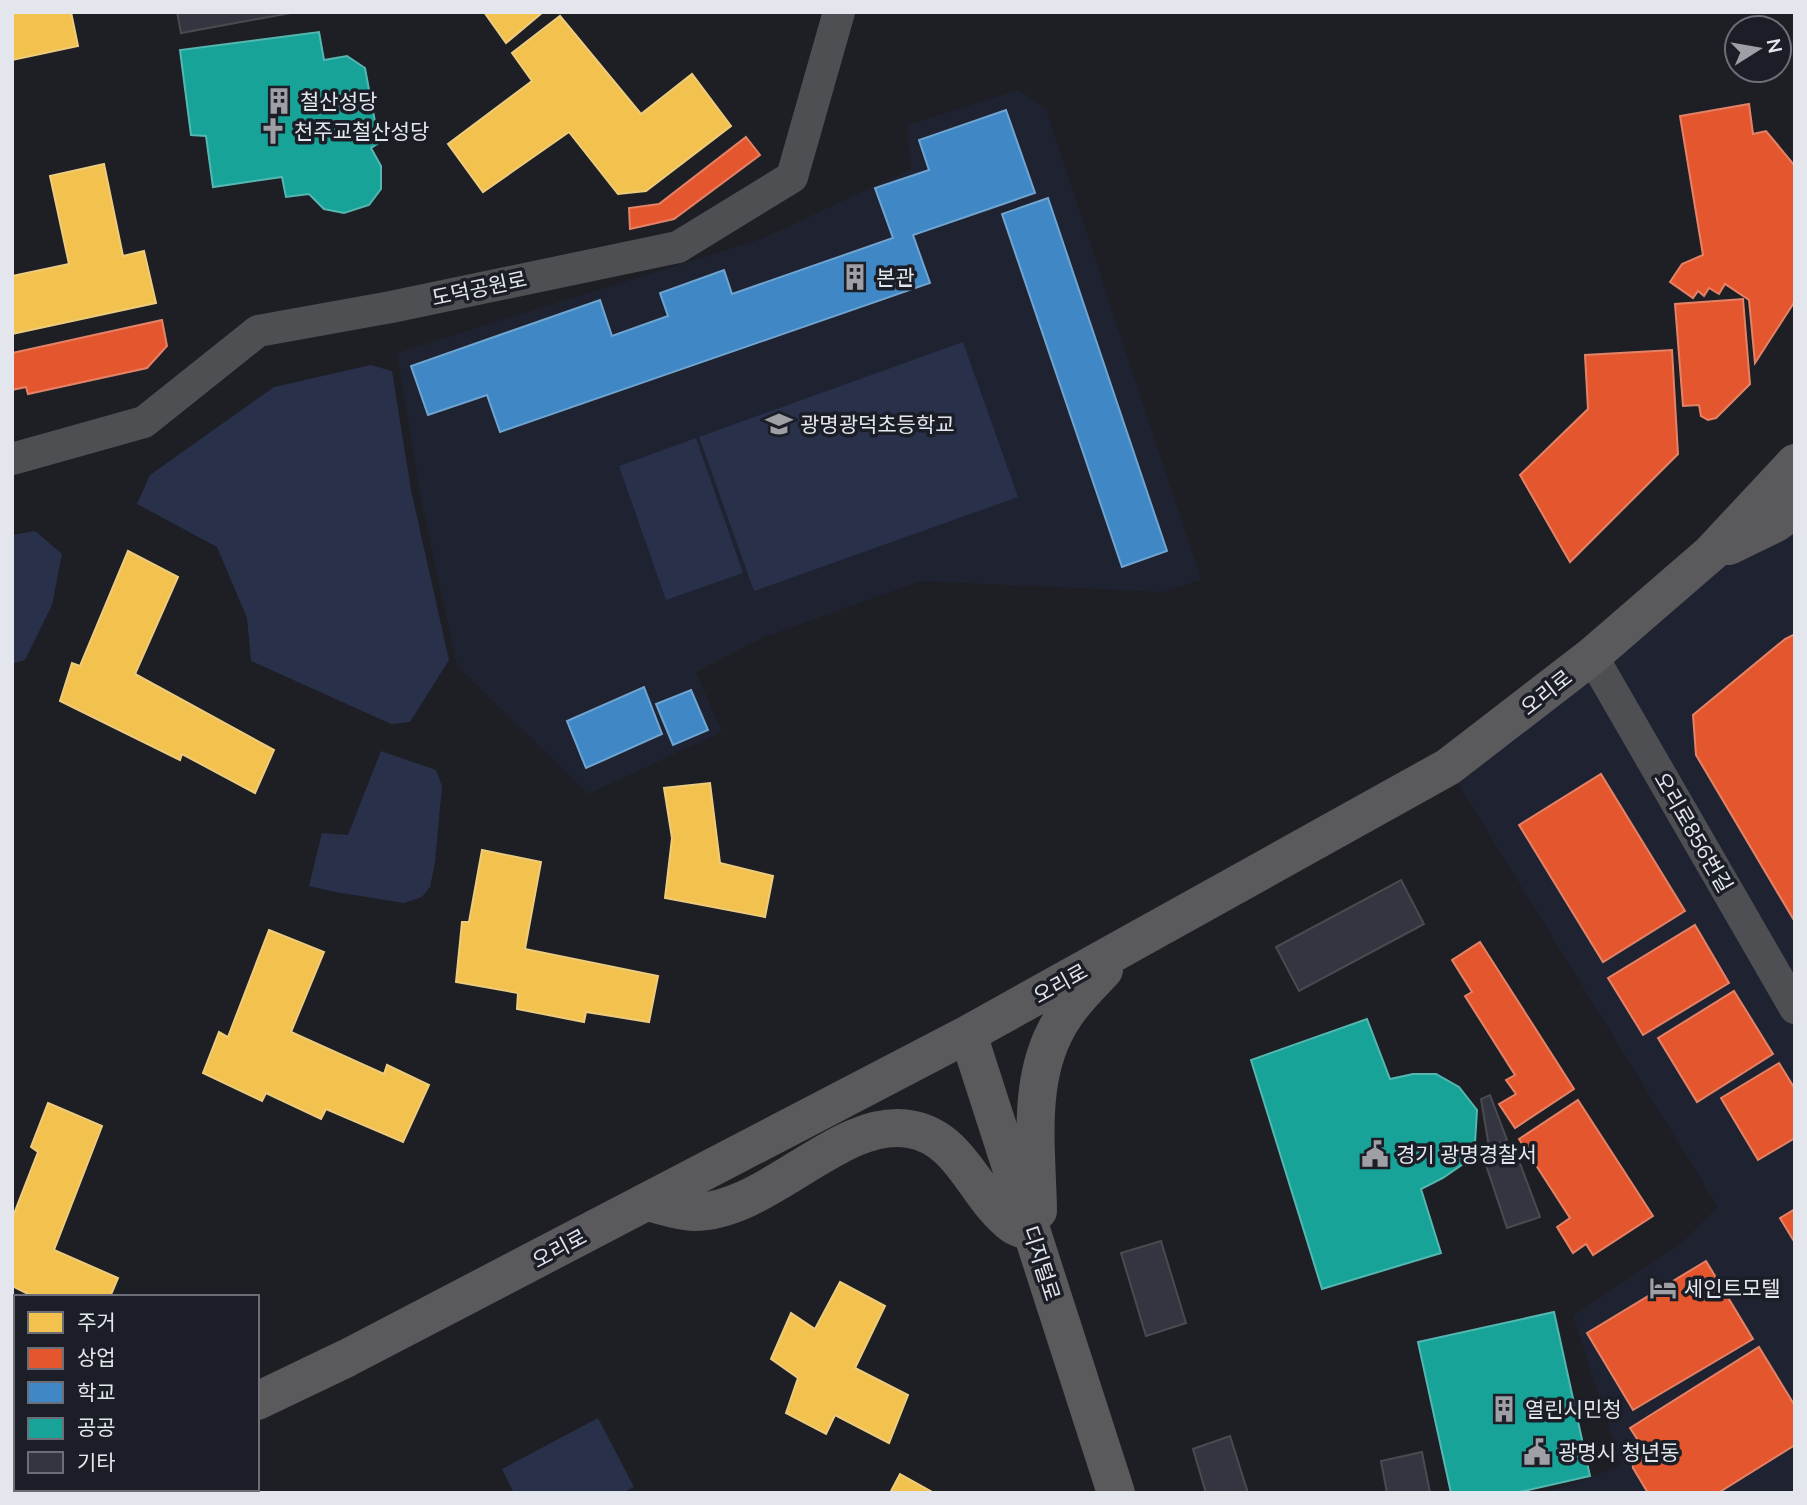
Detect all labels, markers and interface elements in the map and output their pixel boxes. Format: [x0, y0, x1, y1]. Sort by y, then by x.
north arrow [1723, 14, 1793, 84]
text: N [1762, 36, 1788, 55]
building icon: 철산성당 [264, 86, 294, 116]
place label: 철산성당 [300, 88, 377, 114]
church icon: 천주교철산성당 [258, 116, 288, 146]
place label: 천주교철산성당 [294, 118, 429, 144]
building icon: 본관 [840, 262, 870, 292]
place label: 본관 [876, 264, 915, 290]
street label: 도덕공원로 [429, 265, 529, 311]
school or university icon: 광명광덕초등학교 [764, 409, 794, 439]
place label: 광명광덕초등학교 [800, 411, 955, 437]
street label: 오리로 [1515, 664, 1577, 720]
street label: 오리로856번길 [1649, 767, 1739, 897]
street label: 오리로 [1028, 958, 1092, 1008]
public building icon: 경기 광명경찰서 [1360, 1139, 1390, 1169]
place label: 경기 광명경찰서 [1396, 1141, 1537, 1167]
street label: 디지털로 [1018, 1222, 1066, 1304]
street label: 오리로 [527, 1223, 591, 1273]
hotel icon: 세인트모텔 [1648, 1273, 1678, 1303]
place label: 세인트모텔 [1684, 1275, 1781, 1301]
legend [14, 1295, 259, 1491]
text: 주거 [77, 1309, 116, 1335]
text: 상업 [77, 1344, 116, 1370]
text: 학교 [77, 1379, 116, 1405]
building icon: 열린시민청 [1489, 1394, 1519, 1424]
place label: 열린시민청 [1525, 1396, 1622, 1422]
text: 공공 [77, 1414, 116, 1440]
public building icon: 광명시 청년동 [1522, 1437, 1552, 1467]
place label: 광명시 청년동 [1558, 1439, 1679, 1465]
text: 기타 [77, 1449, 116, 1475]

